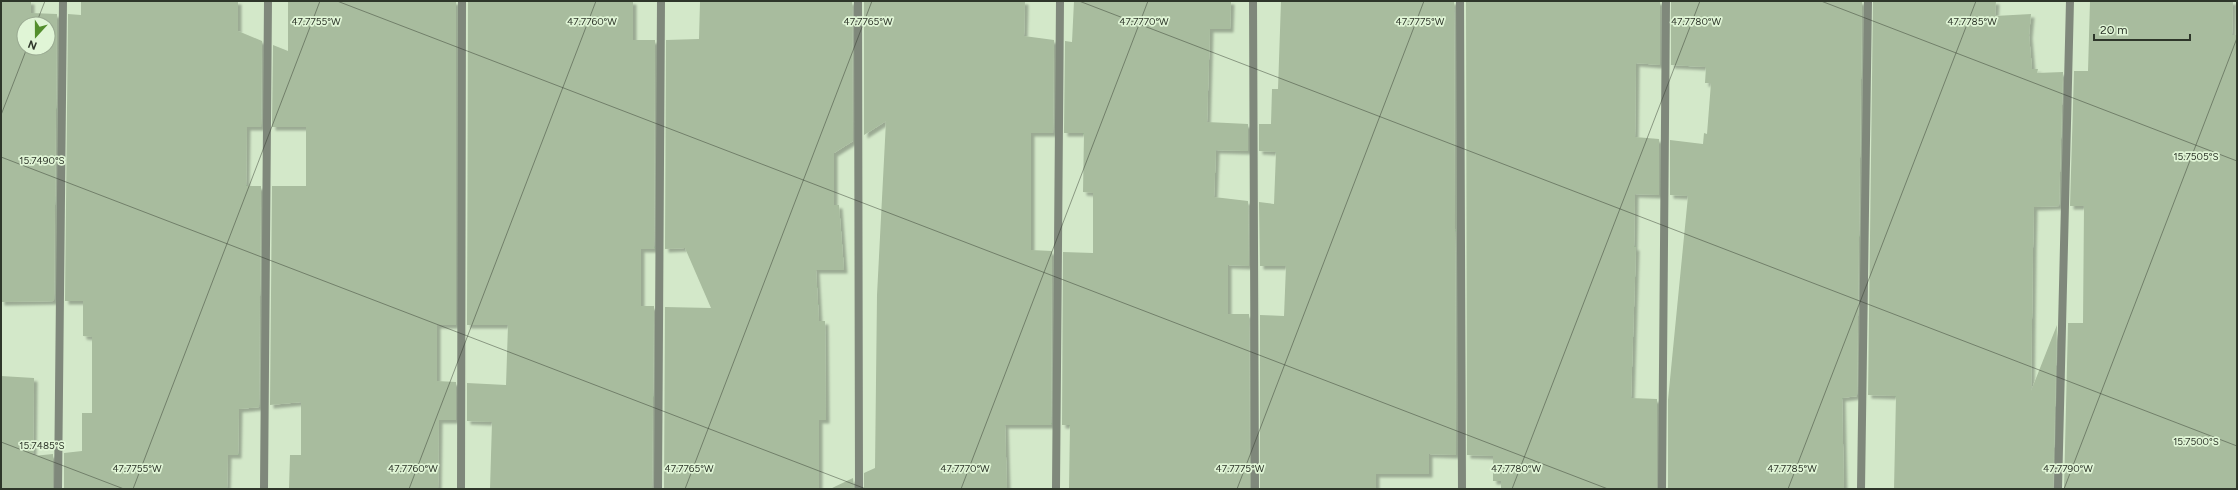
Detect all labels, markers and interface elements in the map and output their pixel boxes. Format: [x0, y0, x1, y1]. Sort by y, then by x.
text: 47.7755°W [291, 15, 341, 28]
text: 47.7760°W [567, 15, 617, 28]
text: 47.7765°W [843, 15, 893, 28]
text: 47.7770°W [1119, 15, 1169, 28]
text: 47.7775°W [1396, 15, 1445, 28]
text: 47.7780°W [1671, 15, 1722, 28]
text: 47.7785°W [1947, 15, 1997, 28]
north arrow [16, 16, 56, 56]
scale bar [2094, 16, 2190, 42]
text: 20 m [2100, 23, 2128, 37]
text: N [26, 37, 39, 52]
text: 15.7505°S [2173, 150, 2219, 163]
text: 15.7490°S [19, 154, 65, 167]
text: 15.7500°S [2173, 435, 2219, 448]
text: 15.7485°S [19, 439, 65, 452]
text: 47.7755°W [112, 462, 162, 475]
text: 47.7760°W [388, 462, 438, 475]
text: 47.7765°W [664, 462, 714, 475]
text: 47.7770°W [940, 462, 990, 475]
text: 47.7775°W [1216, 462, 1265, 475]
text: 47.7780°W [1491, 462, 1542, 475]
text: 47.7785°W [1767, 462, 1817, 475]
text: 47.7790°W [2043, 462, 2093, 475]

